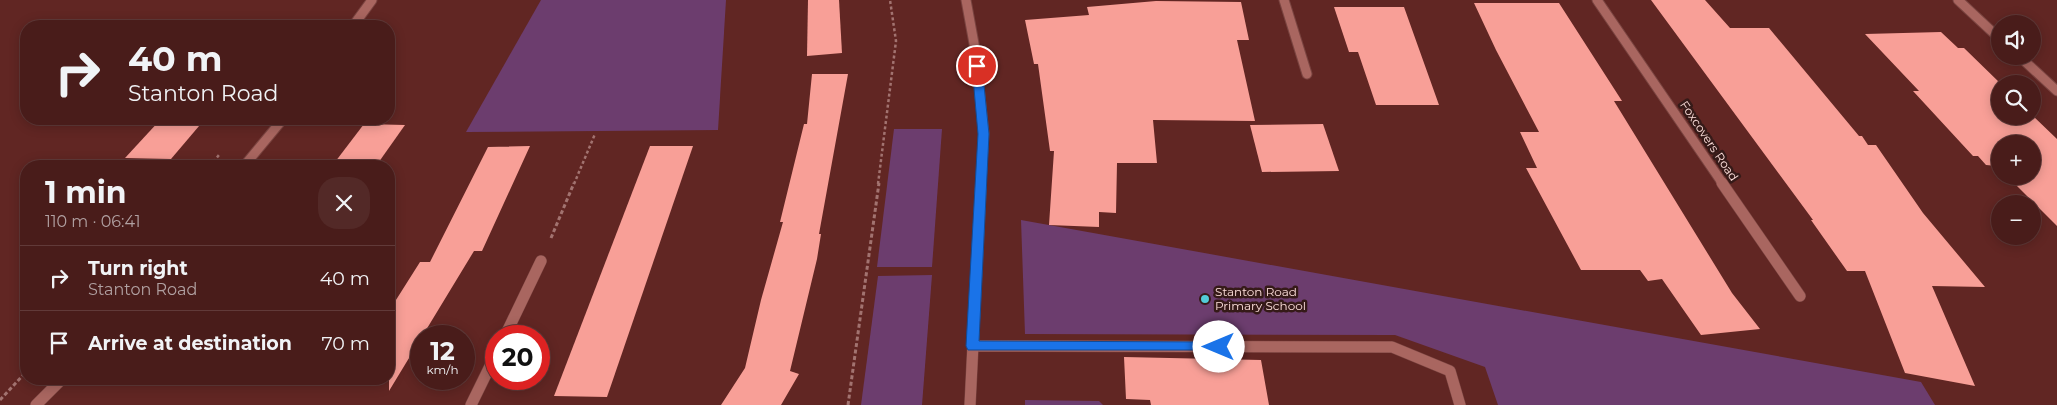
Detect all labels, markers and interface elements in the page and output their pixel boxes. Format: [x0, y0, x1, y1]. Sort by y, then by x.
map controls [1991, 15, 2041, 245]
button: sound [1991, 15, 2041, 65]
text: 40 m [128, 37, 223, 80]
icon: right [45, 40, 110, 105]
pin [956, 45, 998, 87]
icon: arrive [963, 52, 991, 80]
button: search [1991, 75, 2041, 125]
text: Stanton Road [128, 80, 278, 107]
street label: Foxcovers Road [1677, 98, 1742, 184]
button: + [1991, 135, 2041, 185]
text: 1 min [45, 174, 126, 211]
button: close [318, 177, 370, 229]
button: − [1991, 195, 2041, 245]
text: 110 m · 06:41 [45, 212, 140, 231]
text: Turn right [88, 257, 188, 280]
icon: right [45, 264, 73, 292]
text: 40 m [320, 267, 370, 290]
text: Stanton Road [88, 280, 197, 299]
place label: Stanton Road Primary School [1215, 284, 1306, 313]
marker: Stanton Road Primary School [1199, 293, 1211, 305]
position arrow [1192, 320, 1244, 372]
speed limit sign: 20 [485, 325, 550, 390]
icon: arrive [45, 329, 73, 357]
text: Arrive at destination [88, 332, 292, 355]
text: 70 m [321, 332, 370, 355]
text: 12 [430, 336, 455, 366]
text: km/h [426, 362, 459, 377]

